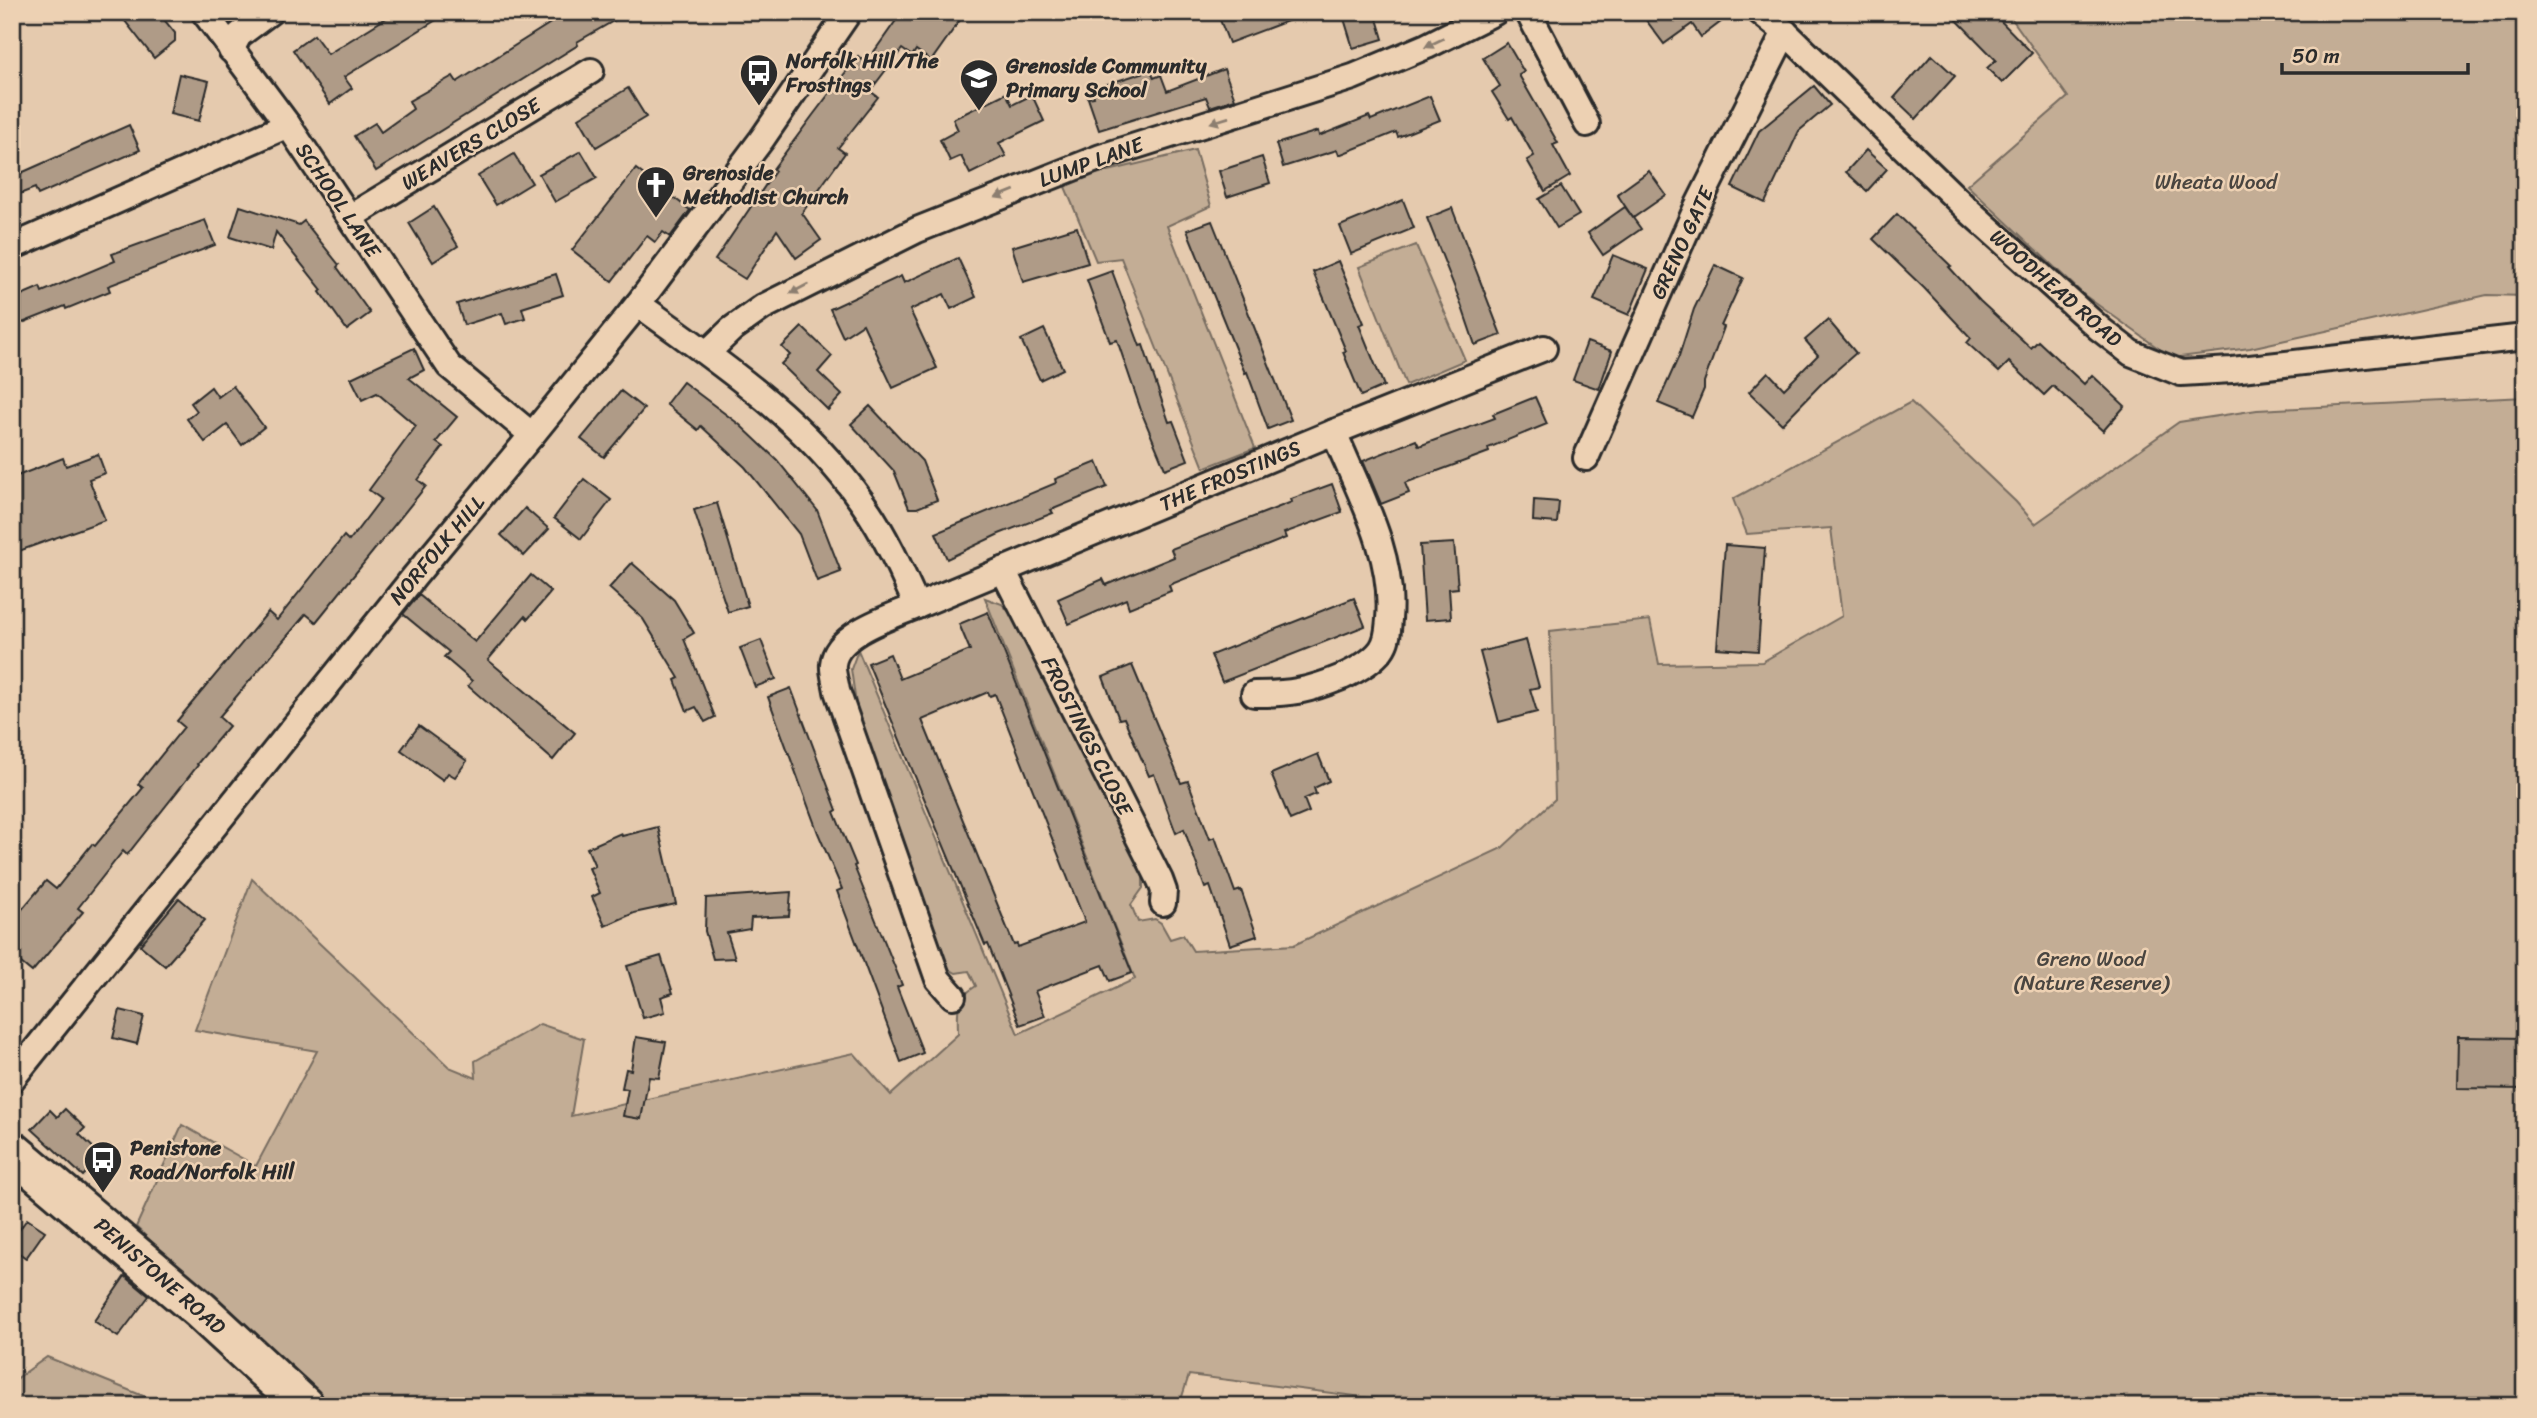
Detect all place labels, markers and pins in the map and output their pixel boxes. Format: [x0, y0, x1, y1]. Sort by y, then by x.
place label: Norfolk Hill/The Frostings [785, 42, 939, 104]
place label: Grenoside Community Primary School [1005, 47, 1208, 109]
bus stop icon: Norfolk Hill/The Frostings [738, 52, 780, 107]
school or university icon: Grenoside Community Primary School [958, 57, 1000, 112]
place label: Grenoside Methodist Church [682, 154, 848, 216]
church icon: Grenoside Methodist Church [635, 164, 677, 219]
place label: Penistone Road/Norfolk Hill [129, 1129, 295, 1191]
bus stop icon: Penistone Road/Norfolk Hill [82, 1139, 124, 1194]

